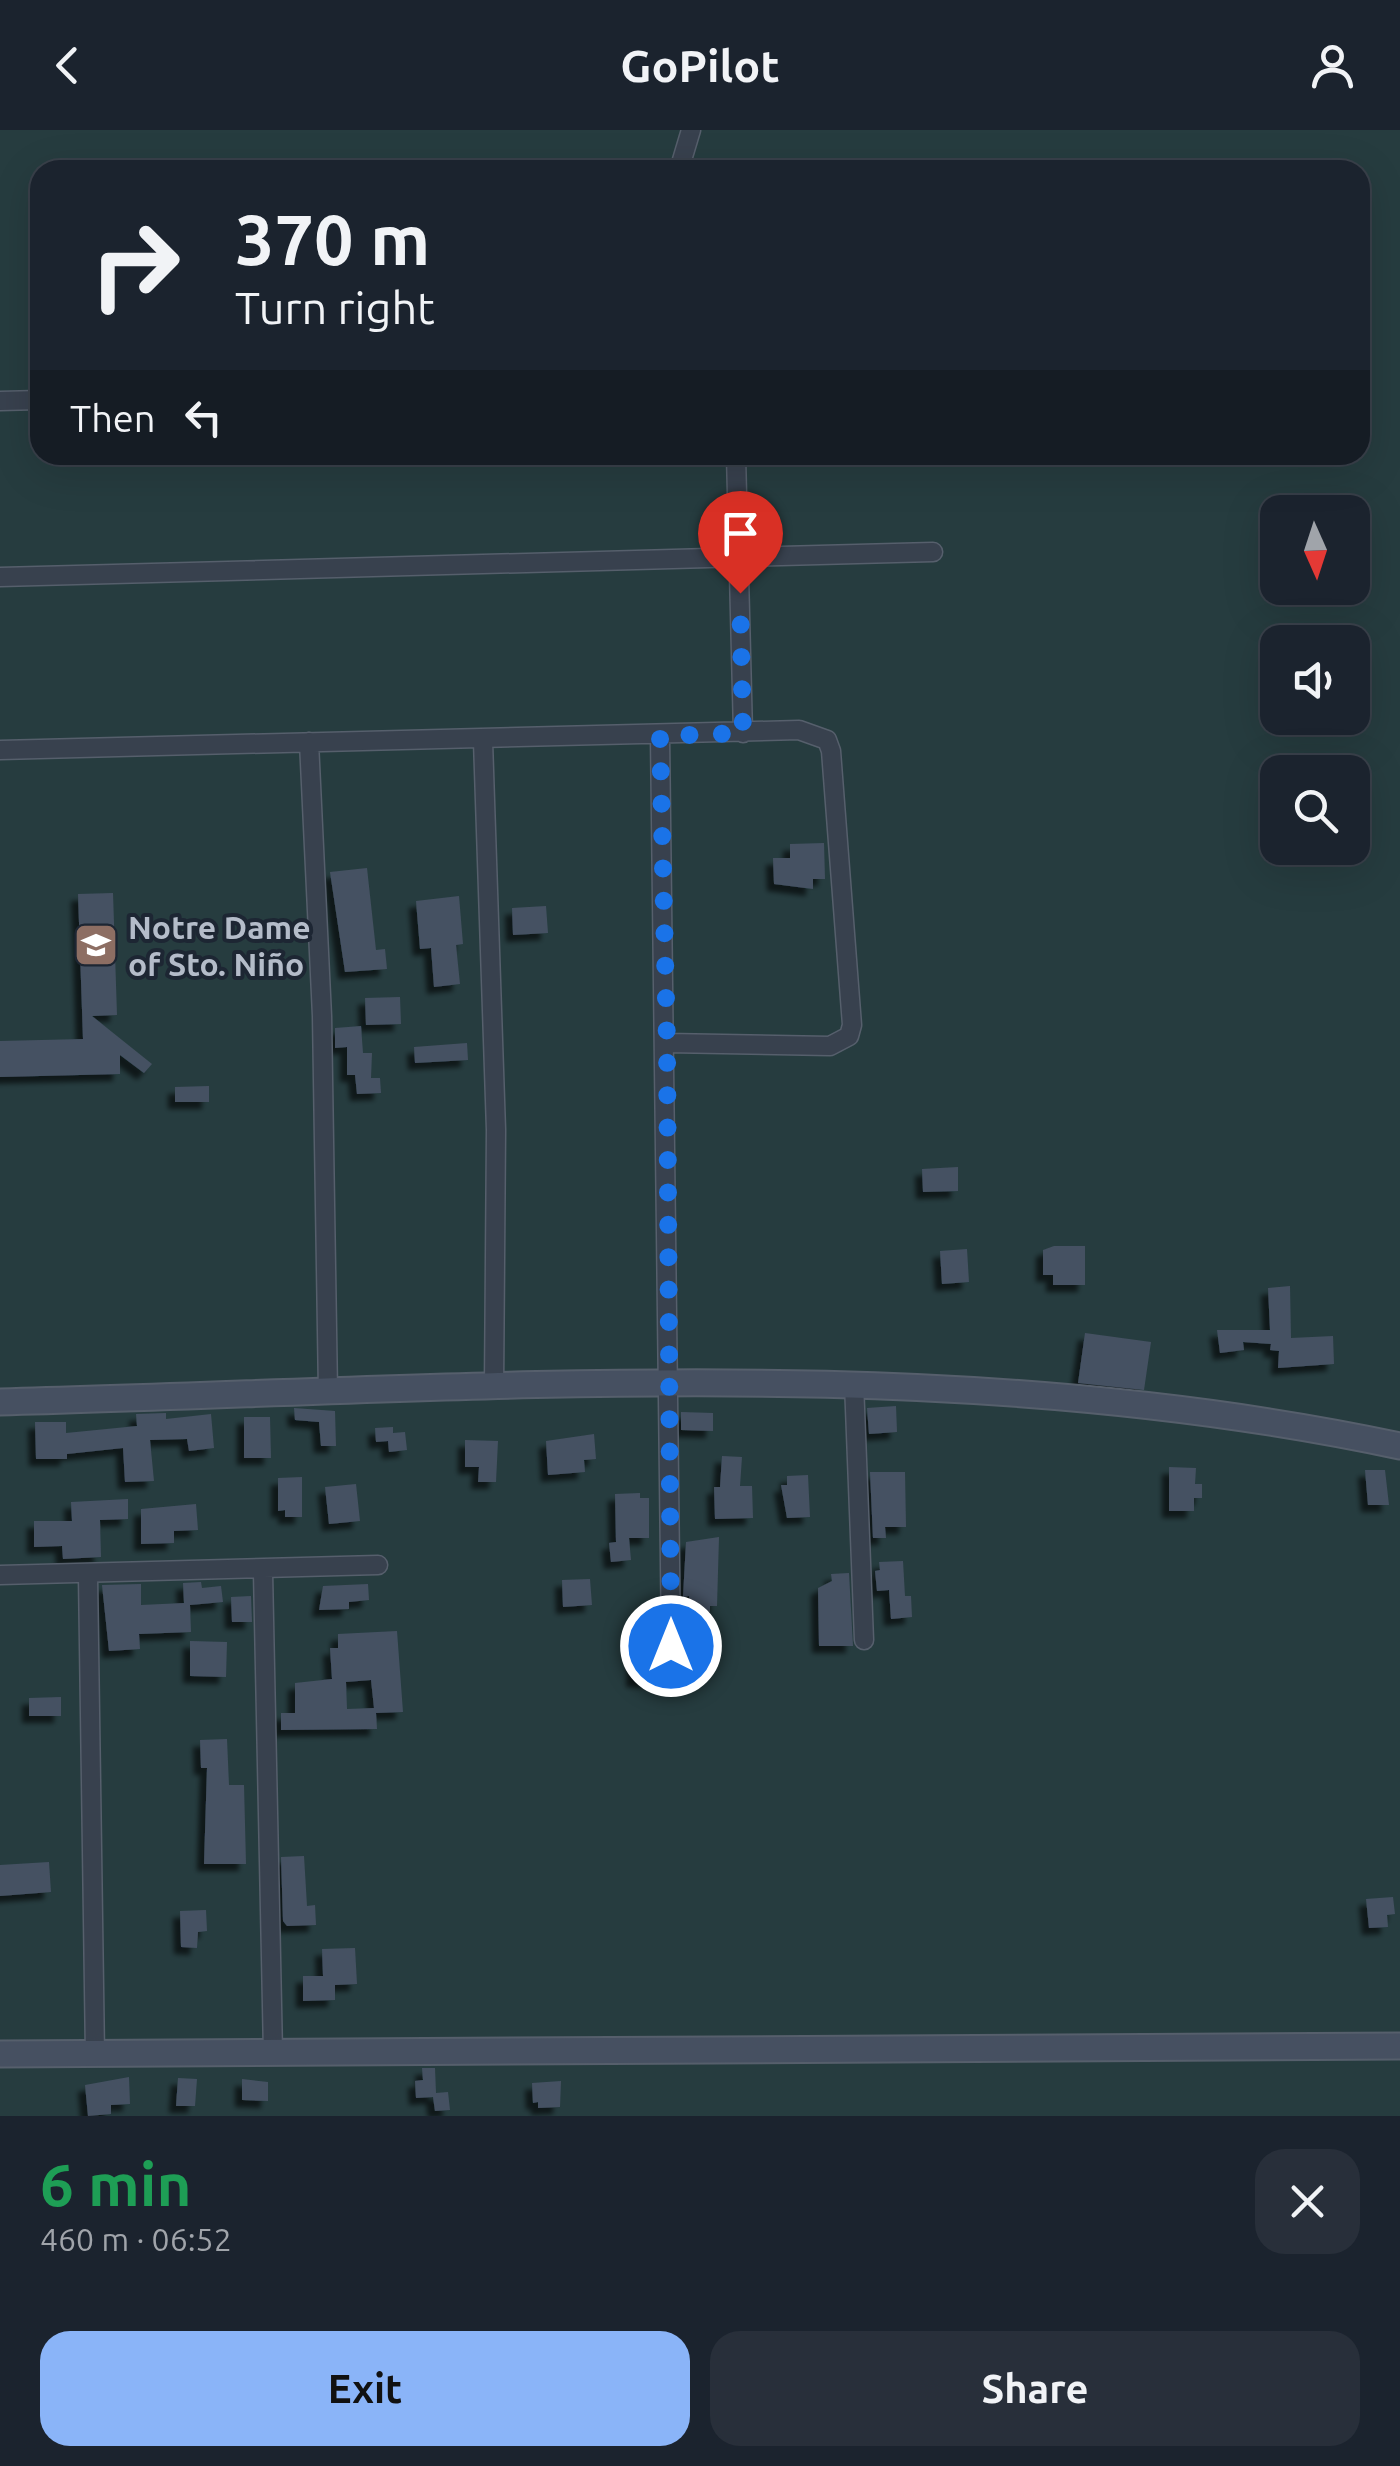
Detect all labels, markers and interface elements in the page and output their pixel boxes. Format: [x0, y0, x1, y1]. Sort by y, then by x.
icon: back [40, 38, 95, 93]
icon: person [1305, 38, 1360, 93]
text: GoPilot [620, 40, 780, 91]
icon: right [70, 200, 200, 330]
text: 370 m [235, 200, 430, 278]
text: Turn right [235, 282, 435, 333]
icon: left [176, 390, 231, 445]
text: Then [70, 397, 156, 439]
pin [698, 491, 783, 594]
north arrow [1260, 495, 1370, 605]
map controls [1260, 495, 1370, 865]
icon: arrive [713, 506, 768, 561]
button: sound [1260, 625, 1370, 735]
button: search [1260, 755, 1370, 865]
place label: Notre Dame of Sto. Niño [128, 909, 311, 982]
school or university icon: Notre Dame of Sto. Niño [73, 922, 119, 968]
position arrow [619, 1594, 723, 1698]
button: close [1255, 2149, 1360, 2254]
text: 6 min [40, 2150, 192, 2217]
text: 460 m · 06:52 [40, 2221, 232, 2257]
button: Exit [40, 2331, 690, 2446]
button: Share [710, 2331, 1360, 2446]

